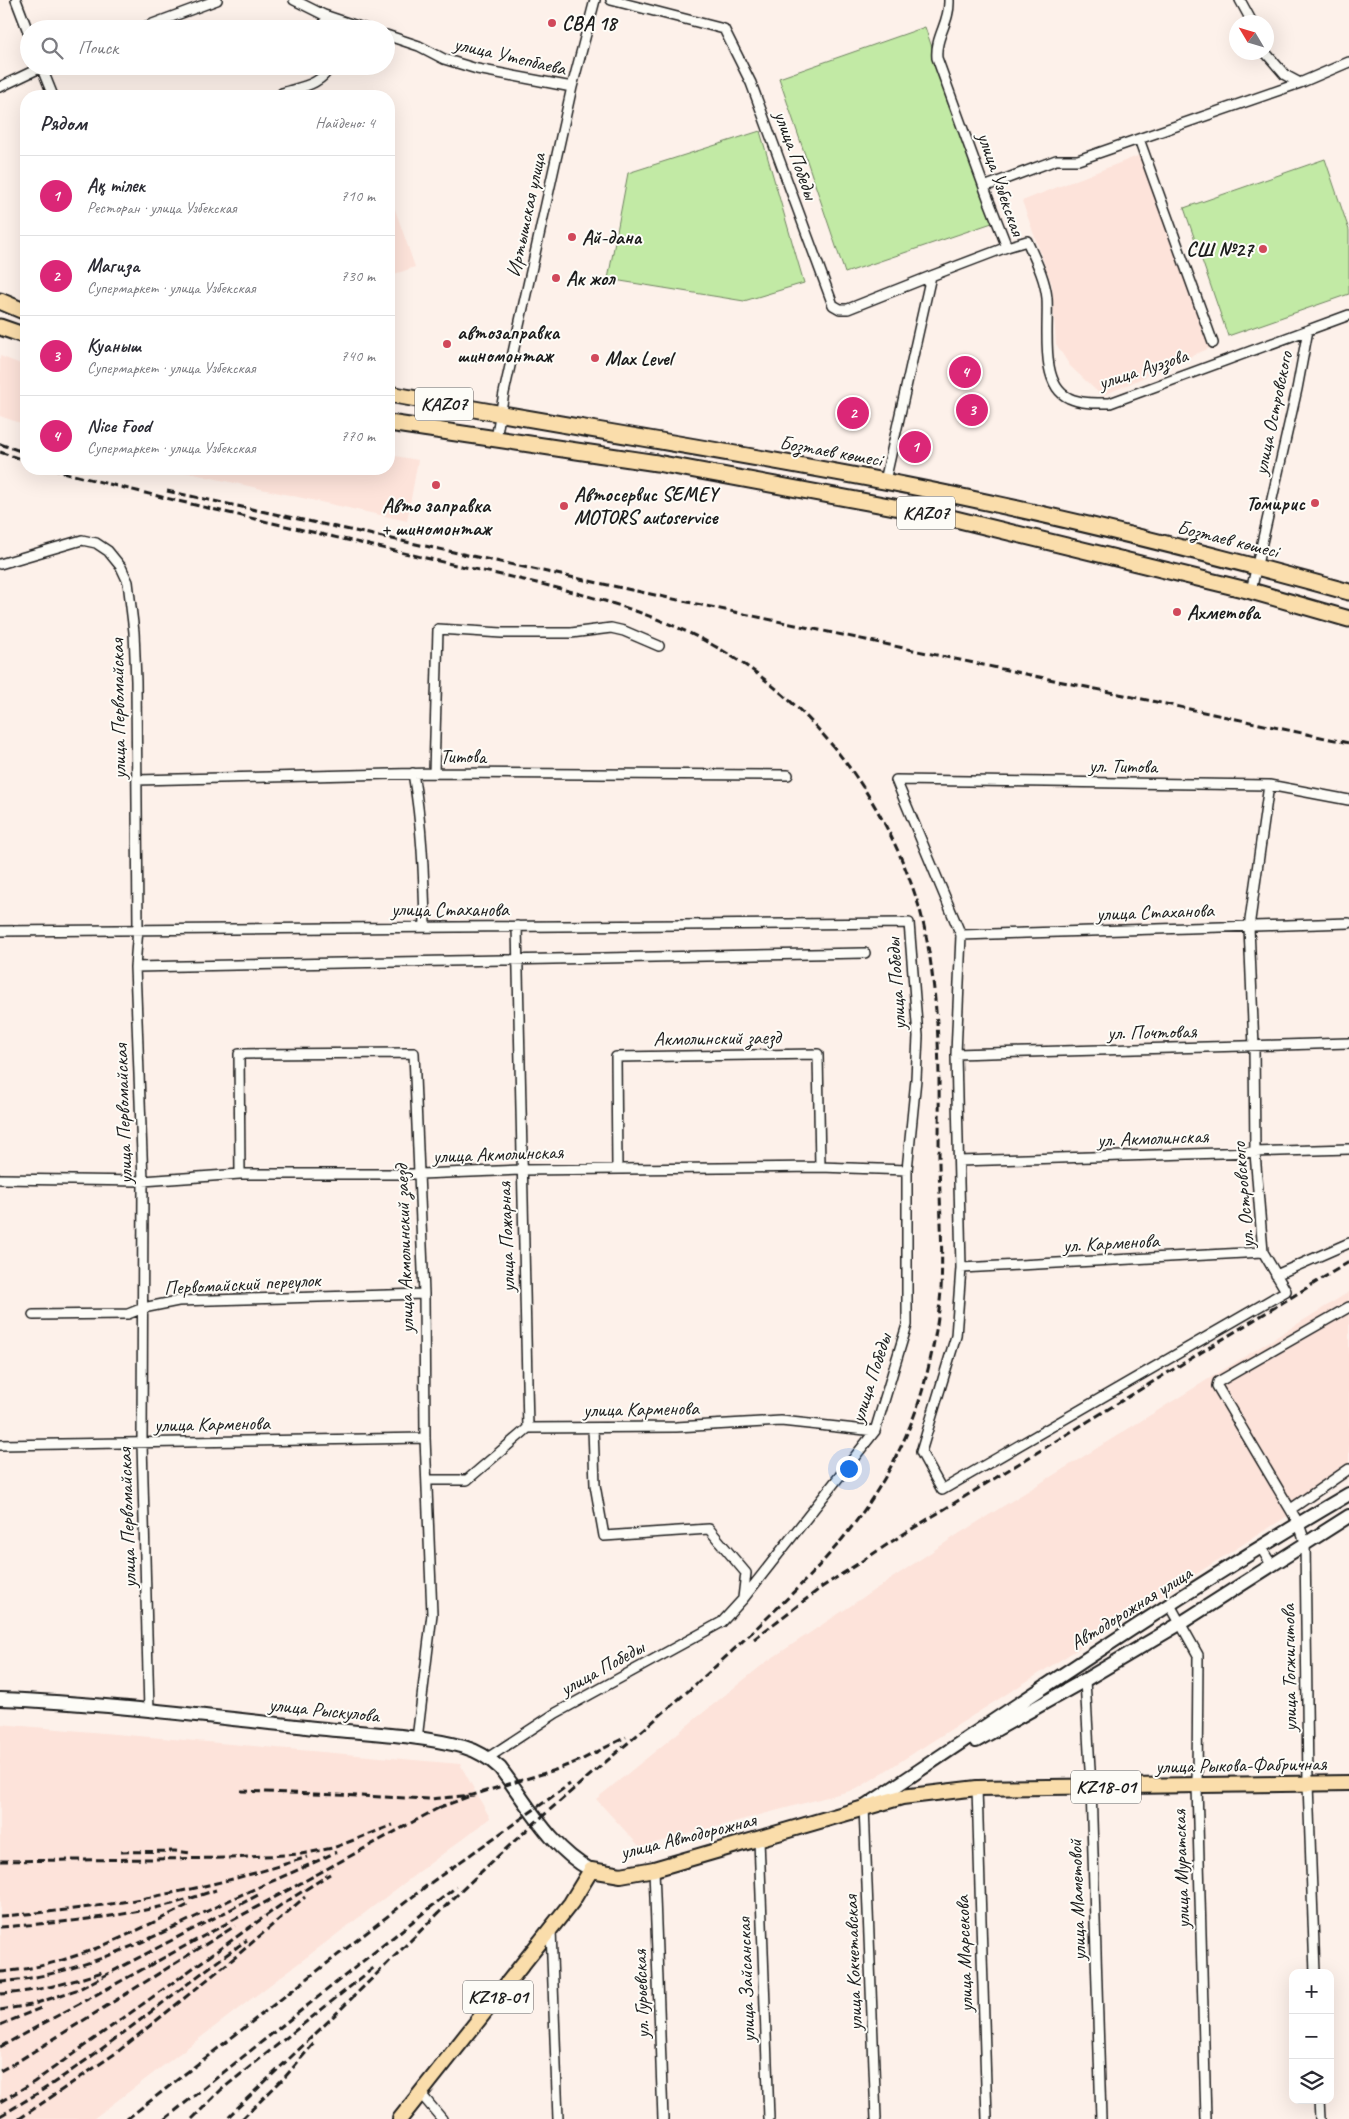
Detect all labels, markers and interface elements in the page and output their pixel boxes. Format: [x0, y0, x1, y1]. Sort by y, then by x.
place label: СВА 18 [562, 11, 619, 36]
north arrow [1229, 15, 1274, 60]
marker: СВА 18 [546, 17, 558, 29]
search box [20, 20, 395, 75]
street label: улица Утепбаева [451, 31, 569, 81]
icon: search [38, 34, 66, 62]
text: Поиск [78, 36, 118, 60]
street label: улица Победы [768, 106, 824, 204]
text: Рядом [40, 110, 87, 136]
text: Найдено: 4 [315, 113, 375, 133]
street label: улица Узбекская [971, 128, 1031, 241]
street label: Иртышская улица [501, 149, 552, 279]
text: Ақ тілек [87, 174, 145, 198]
text: 1 [52, 186, 60, 206]
text: 710 m [341, 186, 375, 206]
text: Ресторан · улица Узбекская [87, 198, 237, 218]
place label: Ай-дана [582, 225, 643, 250]
marker: Ай-дана [566, 231, 578, 243]
place label: СШ №27 [1186, 237, 1255, 262]
marker: СШ №27 [1257, 243, 1269, 255]
text: Магиза [87, 254, 139, 278]
text: 2 [52, 266, 60, 286]
text: 730 m [341, 266, 375, 286]
place label: Ак жол [566, 266, 616, 291]
marker: Ак жол [550, 272, 562, 284]
text: Супермаркет · улица Узбекская [87, 278, 255, 298]
place label: автозаправка шиномонтаж [457, 320, 560, 368]
text: Куаныш [87, 334, 141, 358]
marker: автозаправка шиномонтаж [441, 338, 453, 350]
street label: улица Ауэзова [1094, 342, 1193, 396]
text: 3 [52, 346, 60, 366]
text: 740 m [341, 346, 375, 366]
place label: Max Level [605, 346, 676, 371]
street label: улица Островского [1248, 348, 1298, 478]
marker: Max Level [589, 352, 601, 364]
pin: 4 [949, 353, 981, 391]
text: Супермаркет · улица Узбекская [87, 358, 255, 378]
road number: KAZ07 [415, 388, 473, 420]
pin: 3 [956, 391, 988, 429]
pin: 2 [837, 394, 869, 432]
text: Nice Food [87, 414, 151, 438]
text: 4 [52, 426, 60, 446]
text: 770 m [341, 426, 375, 446]
pin: 1 [899, 428, 931, 466]
street label: Бозтаев көшесі [778, 430, 886, 474]
text: Супермаркет · улица Узбекская [87, 438, 255, 458]
marker: Авто заправка + шиномонтаж [430, 479, 442, 491]
place label: Автосервис SEMEY MOTORS autoservice [574, 482, 721, 530]
place label: Томирис [1246, 491, 1306, 516]
place label: Авто заправка + шиномонтаж [381, 493, 494, 541]
road number: KAZ07 [897, 496, 955, 530]
marker: Томирис [1309, 497, 1321, 509]
marker: Автосервис SEMEY MOTORS autoservice [558, 500, 570, 512]
street label: Бозтаев көшесі [1174, 514, 1284, 565]
place label: Ахметова [1187, 600, 1262, 625]
marker: Ахметова [1171, 606, 1183, 618]
street label: улица Первомайская [104, 637, 132, 780]
street label: Титова [440, 744, 488, 769]
street label: ул. Титова [1088, 753, 1159, 779]
street label: улица Стаханова [390, 897, 510, 922]
street label: улица Стаханова [1095, 897, 1215, 927]
street label: улица Победы [880, 936, 912, 1032]
street label: ул. Почтовая [1106, 1019, 1197, 1045]
street label: Акмолинский заезд [653, 1024, 783, 1053]
street label: улица Первомайская [108, 1042, 138, 1185]
street label: ул. Акмолинская [1096, 1124, 1210, 1152]
street label: улица Акмолинская [431, 1139, 564, 1169]
street label: ул. Островского [1226, 1140, 1260, 1250]
street label: улица Акмолинский заезд [388, 1162, 420, 1335]
street label: улица Пожарная [492, 1181, 520, 1294]
street label: ул. Карменова [1061, 1228, 1161, 1258]
street label: Первомайский переулок [163, 1267, 322, 1301]
street label: улица Победы [845, 1329, 898, 1427]
street label: улица Карменова [582, 1395, 700, 1423]
street label: улица Карменова [153, 1410, 271, 1438]
street label: улица Первомайская [112, 1446, 142, 1589]
your location [836, 1456, 862, 1482]
street label: Автодорожная улица [1065, 1560, 1198, 1655]
street label: улица Тогжигитова [1275, 1602, 1303, 1733]
street label: улица Победы [555, 1634, 650, 1702]
street label: улица Рыскулова [267, 1692, 382, 1728]
street label: улица Рыкова-Фабричная [1154, 1751, 1328, 1779]
road number: KZ18-01 [1071, 1770, 1141, 1804]
street label: улица Автодорожная [617, 1807, 760, 1865]
street label: улица Муратская [1166, 1808, 1196, 1930]
street label: улица Маметовой [1062, 1837, 1092, 1962]
street label: улица Кокчетавская [838, 1893, 868, 2032]
street label: улица Марсекова [949, 1894, 979, 2014]
street label: улица Зайсанская [731, 1915, 761, 2044]
street label: ул. Гурьевская [627, 1948, 655, 2040]
map controls [1289, 1969, 1334, 2104]
button: + [1289, 1969, 1334, 2014]
road number: KZ18-01 [463, 1980, 533, 2014]
button: − [1289, 2014, 1334, 2059]
button: layers [1289, 2059, 1334, 2104]

